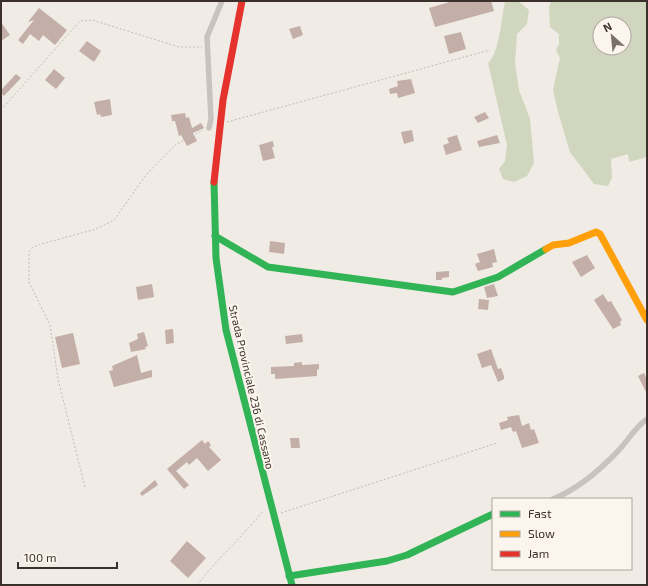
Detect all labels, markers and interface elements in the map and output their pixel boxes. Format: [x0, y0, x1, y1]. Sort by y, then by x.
north arrow [592, 16, 632, 56]
text: N [601, 19, 614, 34]
street label: Strada Provinciale 236 di Cassano [227, 304, 277, 470]
legend [492, 498, 632, 570]
text: Fast [528, 506, 552, 520]
text: Slow [528, 526, 555, 540]
scale bar [18, 544, 117, 570]
text: Jam [528, 546, 549, 560]
text: 100 m [24, 550, 56, 564]

